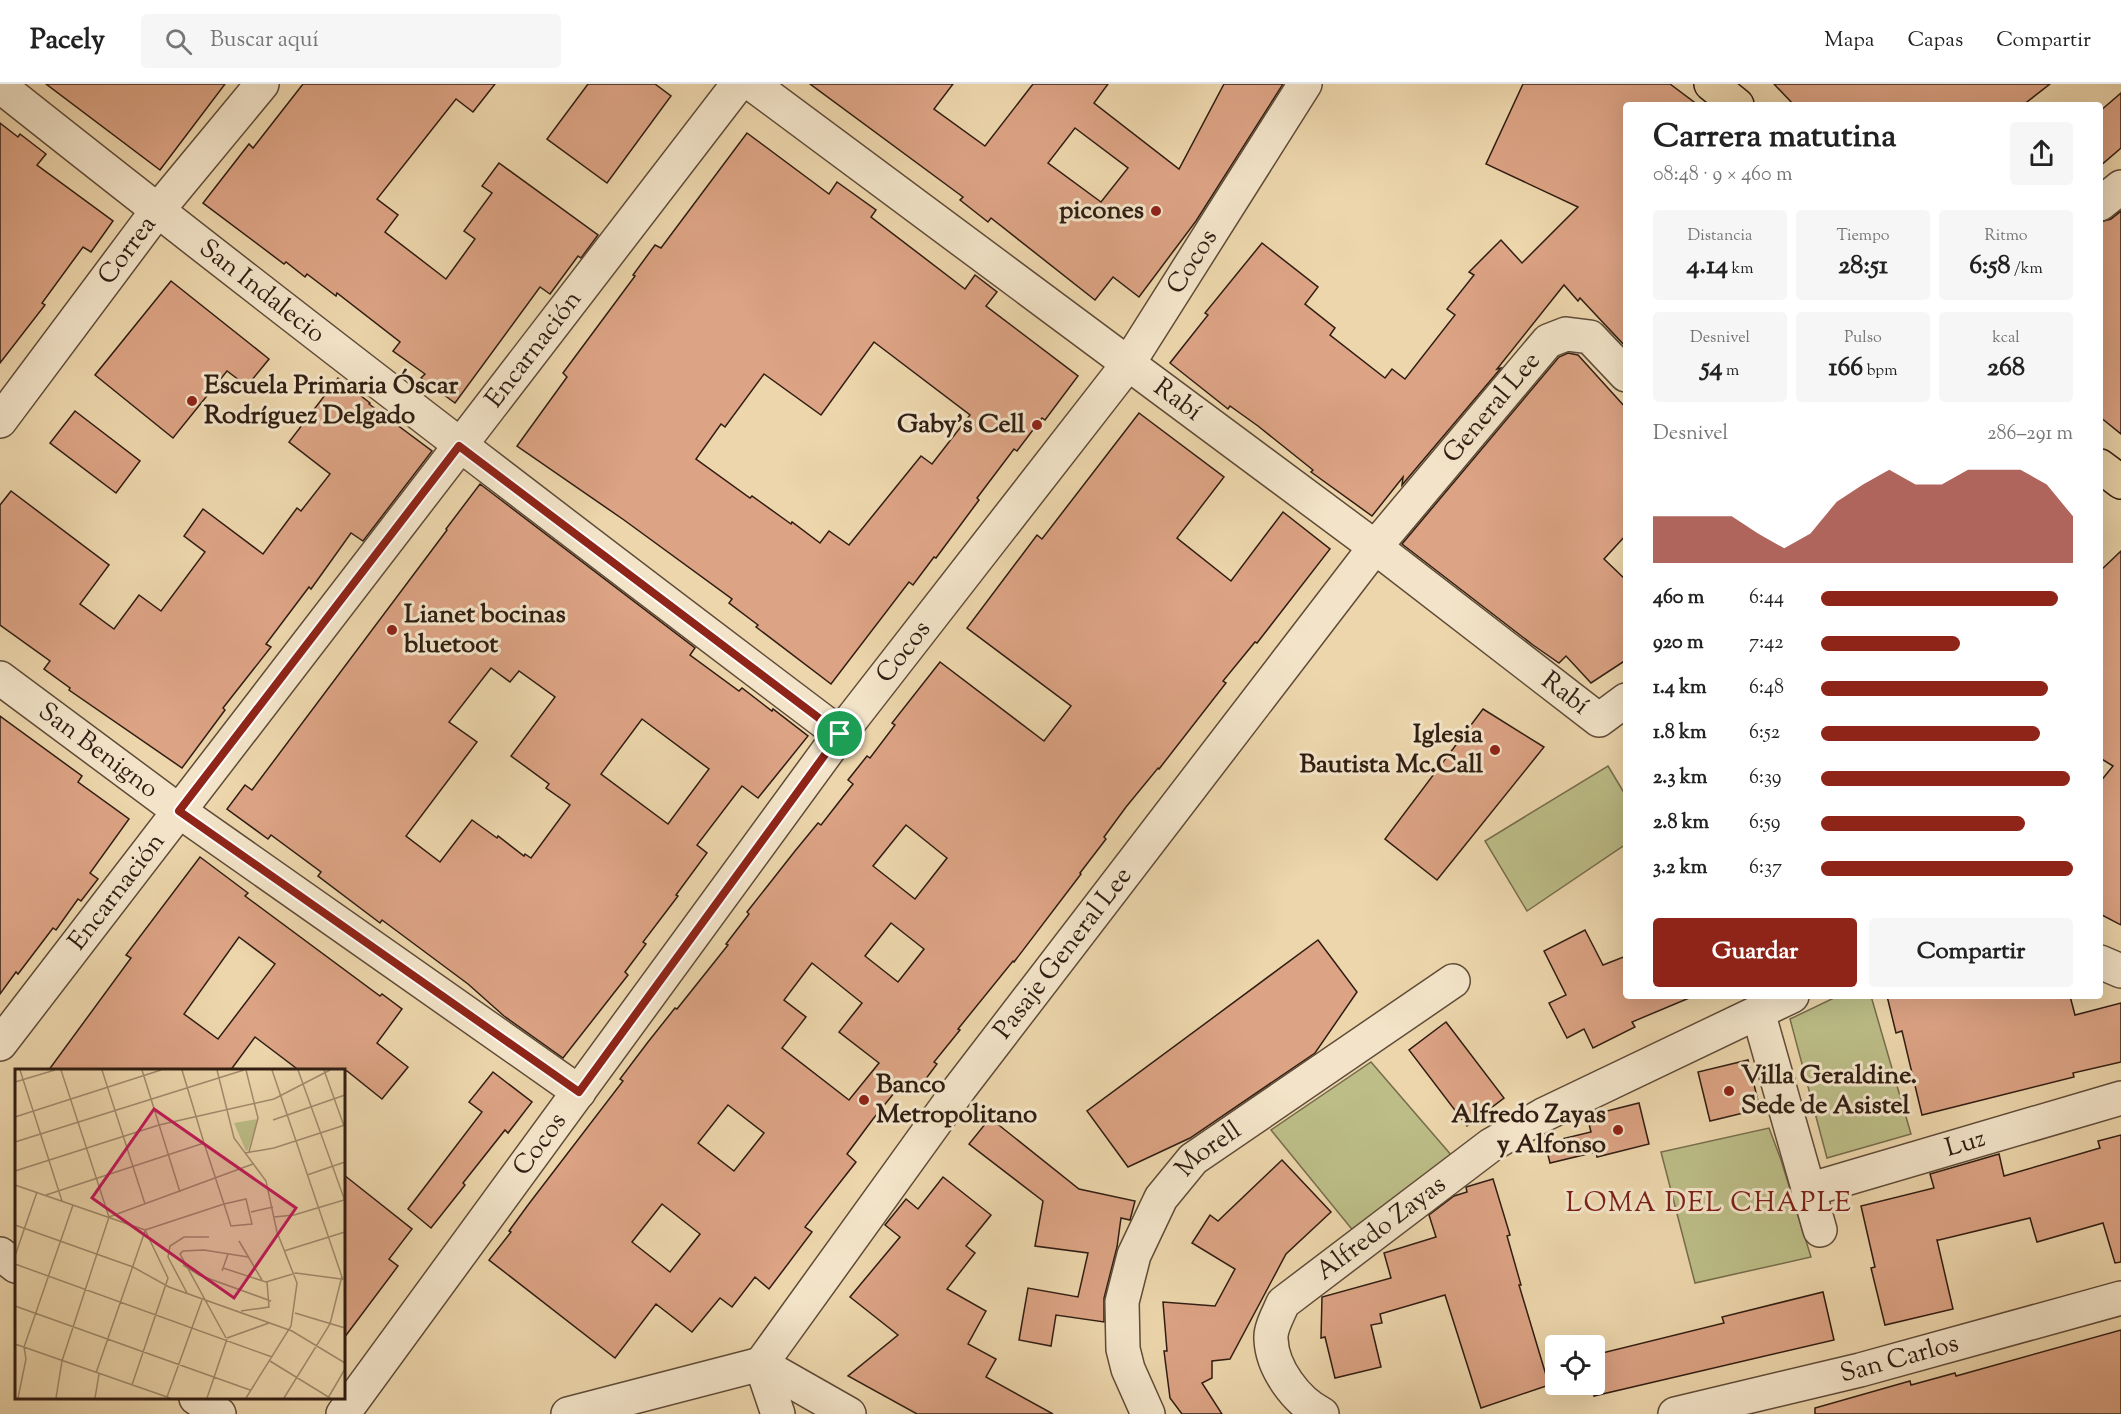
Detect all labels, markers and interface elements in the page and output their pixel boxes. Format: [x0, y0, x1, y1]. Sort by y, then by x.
search box [141, 14, 561, 68]
text: Pacely [30, 21, 105, 61]
icon: search [162, 25, 195, 58]
text: Buscar aquí [210, 25, 319, 57]
text: Mapa [1824, 26, 1874, 56]
text: Capas [1907, 26, 1963, 56]
text: Compartir [1996, 26, 2091, 56]
text: Carrera matutina [1653, 114, 1896, 162]
button: share [2010, 122, 2073, 185]
text: 08:48 · 9 × 460 m [1653, 161, 1792, 190]
place label: picones [1059, 193, 1144, 230]
marker: picones [1149, 204, 1163, 218]
street label: Correa [89, 208, 166, 293]
street label: Cocos [1158, 222, 1227, 302]
text: Distancia [1688, 225, 1752, 248]
text: Tiempo [1836, 225, 1890, 248]
text: Ritmo [1984, 225, 2028, 248]
street label: San Indalecio [191, 231, 333, 353]
text: 4.14 [1687, 248, 1728, 285]
text: 28:51 [1838, 248, 1888, 285]
text: 6:58 [1969, 248, 2010, 285]
text: km [1728, 258, 1753, 281]
text: /km [2010, 258, 2043, 281]
street label: Encarnación [477, 283, 591, 416]
text: Desnivel [1690, 327, 1750, 350]
text: Pulso [1844, 327, 1882, 350]
text: kcal [1992, 327, 2020, 350]
street label: General Lee [1434, 344, 1550, 471]
text: 54 [1701, 350, 1723, 387]
text: 166 [1829, 350, 1863, 387]
text: 268 [1987, 350, 2025, 387]
text: m [1723, 360, 1739, 383]
text: bpm [1863, 360, 1897, 383]
place label: Escuela Primaria Óscar Rodríguez Delgado [204, 368, 458, 435]
street label: Rabí [1145, 370, 1209, 431]
marker: Escuela Primaria Óscar Rodríguez Delgado [185, 394, 199, 408]
place label: Gaby’s Cell [897, 407, 1026, 444]
marker: Gaby’s Cell [1030, 418, 1044, 432]
text: Desnivel [1653, 420, 1728, 449]
text: 286–291 m [1987, 420, 2073, 449]
text: 460 m [1653, 584, 1704, 613]
text: 6:44 [1749, 584, 1784, 613]
place label: Lianet bocinas bluetoot [403, 597, 566, 664]
street label: Cocos [867, 613, 940, 691]
marker: Lianet bocinas bluetoot [385, 623, 399, 637]
text: 920 m [1653, 629, 1703, 658]
text: 7:42 [1749, 629, 1784, 658]
street label: Rabí [1533, 663, 1597, 724]
text: 1.4 km [1653, 674, 1707, 703]
text: 6:48 [1749, 674, 1784, 703]
street label: San Benigno [30, 694, 166, 808]
pin [814, 708, 865, 759]
icon: arrive [823, 717, 856, 750]
place label: Iglesia Bautista Mc.Call [1300, 717, 1484, 784]
text: 1.8 km [1653, 719, 1707, 748]
text: 6:52 [1749, 719, 1780, 748]
marker: Iglesia Bautista Mc.Call [1488, 743, 1502, 757]
text: 2.3 km [1653, 764, 1707, 793]
text: 6:39 [1749, 764, 1782, 793]
text: 2.8 km [1653, 809, 1709, 838]
text: 6:59 [1749, 809, 1781, 838]
street label: Encarnación [60, 825, 174, 958]
text: 3.2 km [1653, 854, 1707, 883]
text: 6:37 [1749, 854, 1782, 883]
street label: Pasaje General Lee [985, 859, 1141, 1047]
button: Guardar [1653, 918, 1857, 987]
button: Compartir [1869, 918, 2073, 987]
place label: Villa Geraldine. Sede de Asistel [1741, 1058, 1917, 1125]
place label: Banco Metropolitano [876, 1067, 1037, 1134]
inset map [15, 1069, 345, 1399]
marker: Villa Geraldine. Sede de Asistel [1722, 1084, 1736, 1098]
marker: Banco Metropolitano [857, 1093, 871, 1107]
place label: Alfredo Zayas y Alfonso [1451, 1097, 1606, 1164]
street label: Cocos [504, 1105, 576, 1184]
street label: Morell [1167, 1113, 1249, 1185]
street label: Luz [1941, 1120, 1990, 1167]
marker: Alfredo Zayas y Alfonso [1611, 1123, 1625, 1137]
street label: Alfredo Zayas [1308, 1167, 1454, 1290]
district label: LOMA DEL CHAPLE [1566, 1185, 1852, 1224]
street label: San Carlos [1836, 1325, 1963, 1393]
map controls [1545, 1335, 1605, 1395]
button: locate [1545, 1335, 1605, 1395]

